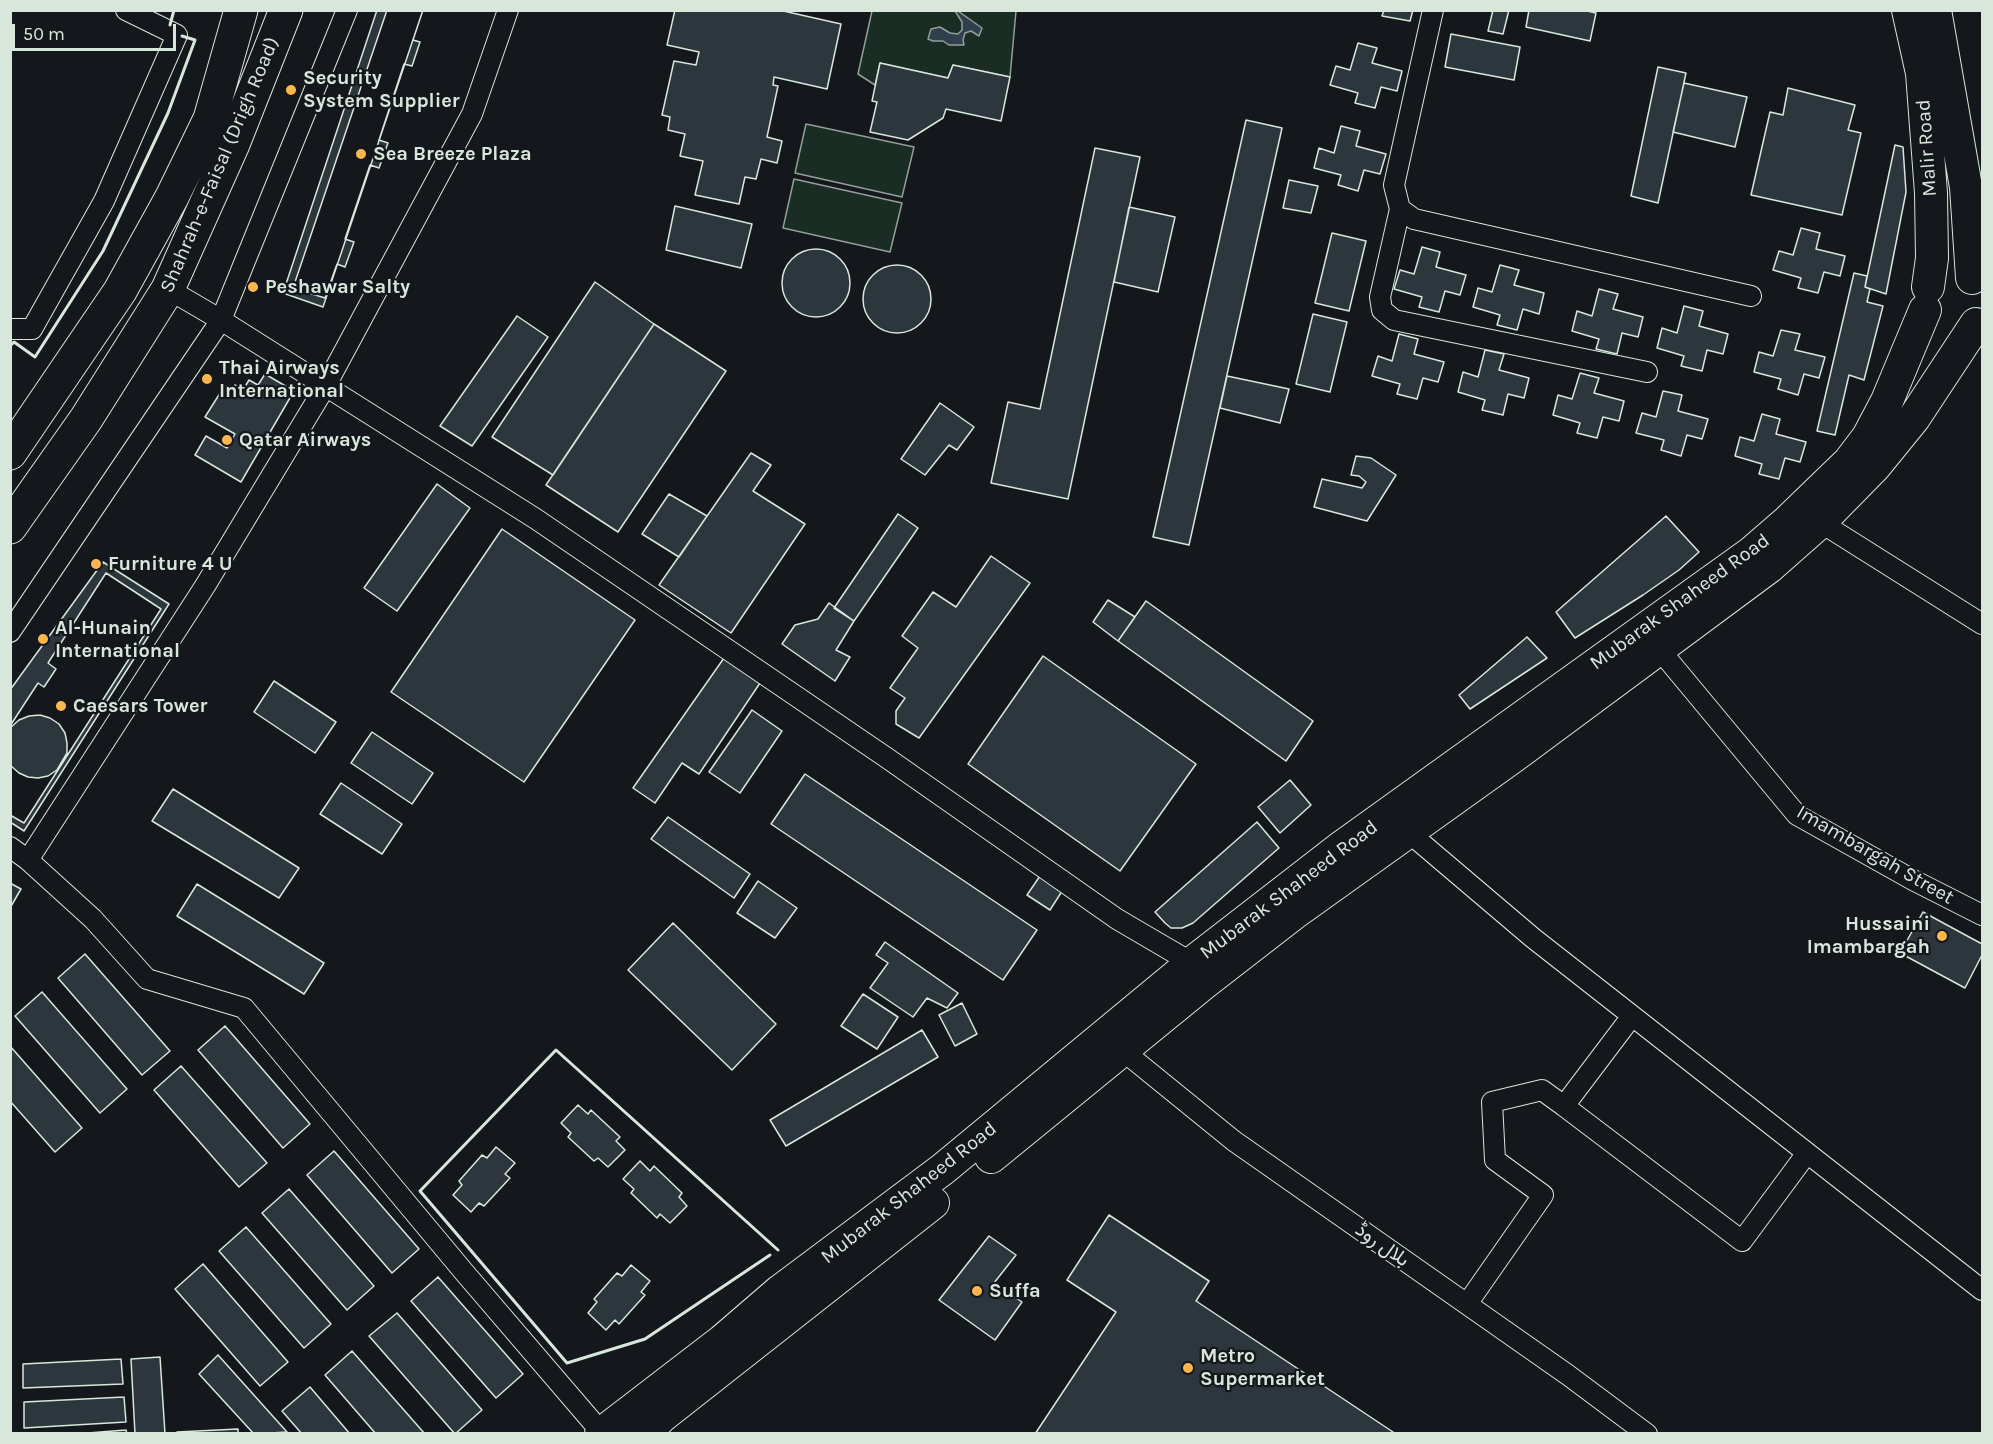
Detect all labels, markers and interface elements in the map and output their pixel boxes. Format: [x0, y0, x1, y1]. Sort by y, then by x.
scale bar [15, 12, 178, 50]
text: 50 m [23, 23, 65, 45]
street label: Shahrah-e-Faisal (Drigh Road) [155, 34, 285, 296]
place label: Security System Supplier [303, 66, 460, 113]
marker: Security System Supplier [284, 83, 298, 97]
street label: Malir Road [1912, 99, 1942, 197]
place label: Sea Breeze Plaza [373, 142, 532, 166]
marker: Sea Breeze Plaza [354, 147, 368, 161]
place label: Peshawar Salty [265, 275, 410, 299]
marker: Peshawar Salty [246, 280, 260, 294]
place label: Thai Airways International [219, 356, 344, 403]
marker: Thai Airways International [200, 372, 214, 386]
place label: Qatar Airways [239, 428, 371, 452]
marker: Qatar Airways [220, 433, 234, 447]
street label: Mubarak Shaheed Road [1585, 529, 1775, 675]
place label: Furniture 4 U [108, 552, 233, 576]
marker: Furniture 4 U [89, 557, 103, 571]
place label: Al-Hunain International [55, 616, 180, 663]
marker: Al-Hunain International [36, 632, 50, 646]
place label: Caesars Tower [73, 694, 207, 718]
marker: Caesars Tower [54, 699, 68, 713]
street label: Imambargah Street [1792, 800, 1958, 910]
street label: Mubarak Shaheed Road [1195, 815, 1383, 965]
place label: Hussaini Imambargah [1807, 912, 1930, 959]
marker: Hussaini Imambargah [1935, 929, 1949, 943]
street label: Mubarak Shaheed Road [816, 1117, 1002, 1269]
street label: بلال روڈ [1350, 1218, 1414, 1272]
place label: Suffa [989, 1279, 1041, 1303]
marker: Suffa [970, 1284, 984, 1298]
place label: Metro Supermarket [1200, 1344, 1325, 1391]
marker: Metro Supermarket [1181, 1361, 1195, 1375]

